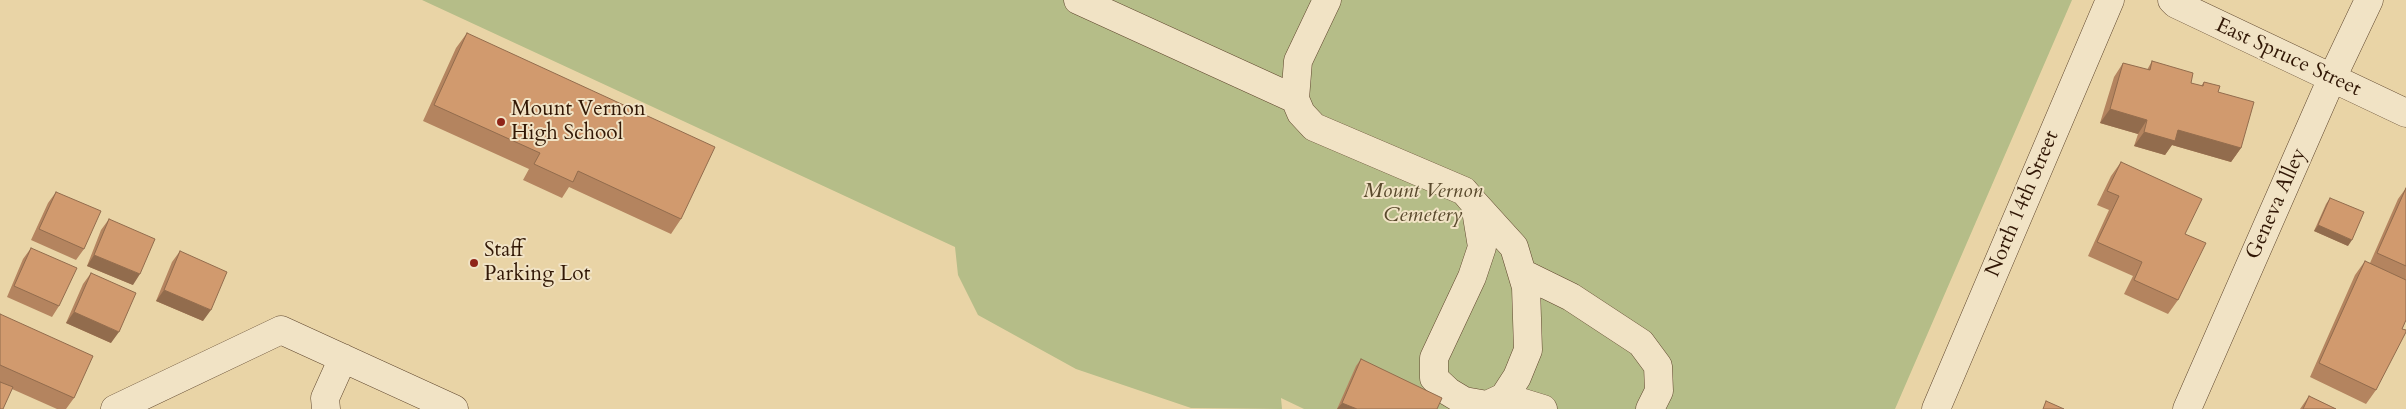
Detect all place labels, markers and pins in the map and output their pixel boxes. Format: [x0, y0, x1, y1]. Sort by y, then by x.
place label: Mount Vernon High School [511, 97, 646, 147]
marker: Mount Vernon High School [495, 116, 507, 128]
place label: Staff Parking Lot [484, 238, 590, 288]
marker: Staff Parking Lot [468, 257, 480, 269]

